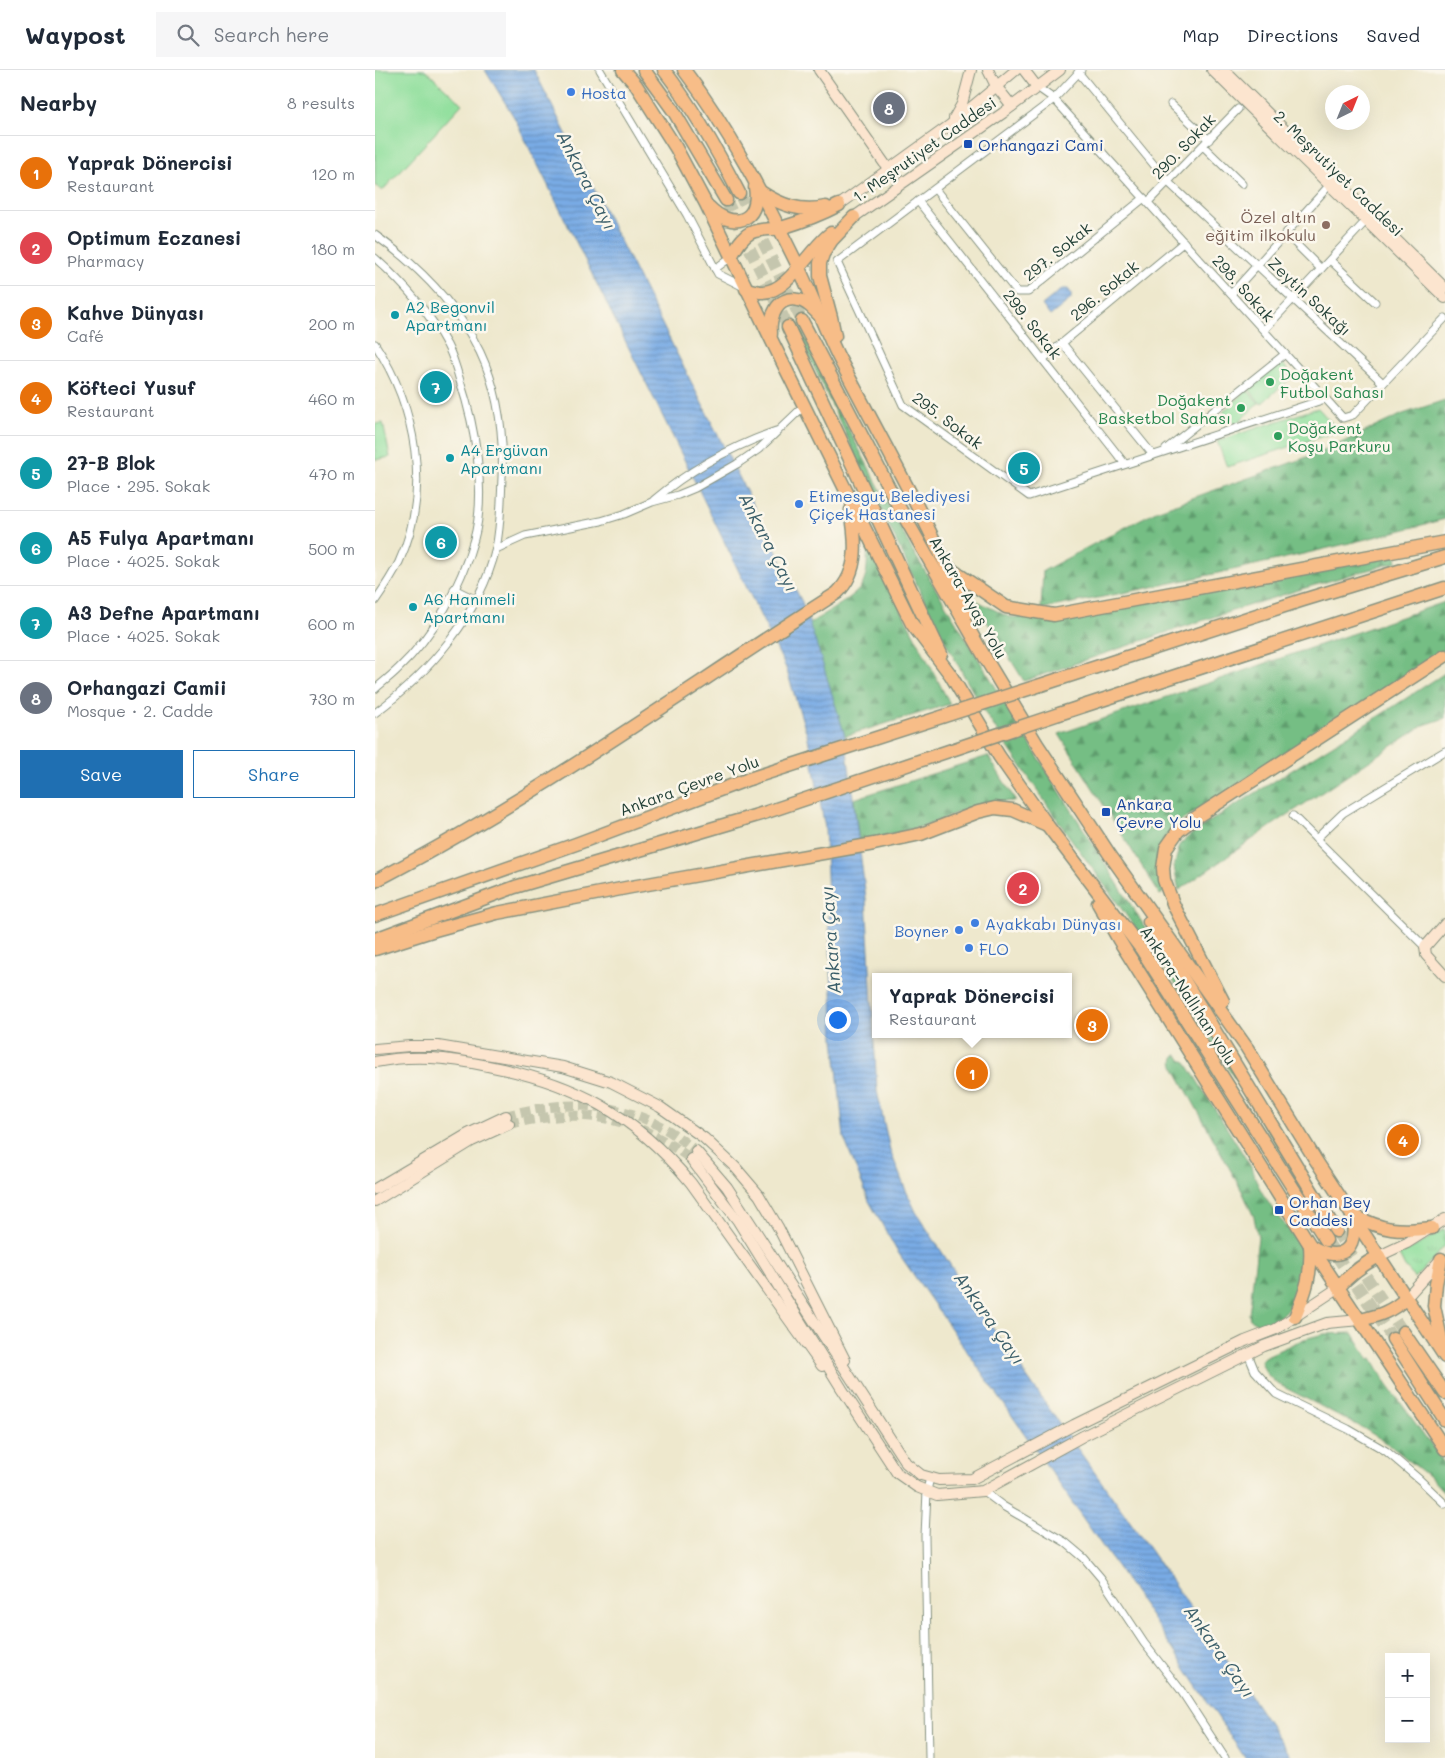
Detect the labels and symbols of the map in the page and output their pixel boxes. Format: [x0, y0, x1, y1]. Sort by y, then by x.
place label: Hosta [581, 82, 627, 103]
north arrow [1325, 85, 1370, 130]
marker: Hosta [565, 86, 577, 98]
pin: 8 [873, 89, 905, 127]
street label: 1. Meşrutiyet Caddesi [848, 91, 1000, 207]
street label: 2. Meşrutiyet Caddesi [1270, 106, 1408, 240]
street label: 290. Sokak [1146, 109, 1220, 183]
water label: Ankara Çayı [552, 126, 622, 234]
place label: Orhangazi Cami [978, 134, 1104, 155]
marker: Orhangazi Cami [962, 138, 974, 150]
place label: Özel altın eğitim ilkokulu [1205, 206, 1316, 245]
street label: 297. Sokak [1018, 217, 1096, 285]
marker: Özel altın eğitim ilkokulu [1320, 219, 1332, 231]
street label: 298. Sokak [1208, 250, 1280, 326]
street label: Zeytin Sokağı [1264, 252, 1356, 340]
street label: 296. Sokak [1065, 255, 1143, 325]
street label: 299. Sokak [999, 285, 1067, 363]
place label: A2 Begonvil Apartmanı [405, 296, 495, 335]
marker: A2 Begonvil Apartmanı [389, 309, 401, 321]
place label: Doğakent Futbol Sahası [1280, 363, 1384, 402]
pin: 7 [420, 368, 452, 406]
marker: Doğakent Futbol Sahası [1264, 376, 1276, 388]
street label: 295. Sokak [909, 387, 987, 453]
place label: Doğakent Basketbol Sahası [1098, 389, 1231, 428]
marker: Doğakent Basketbol Sahası [1235, 402, 1247, 414]
place label: Doğakent Koşu Parkuru [1288, 417, 1391, 456]
marker: Doğakent Koşu Parkuru [1272, 430, 1284, 442]
place label: A4 Ergüvan Apartmanı [460, 439, 548, 478]
pin: 5 [1008, 449, 1040, 487]
marker: A4 Ergüvan Apartmanı [444, 452, 456, 464]
place label: Etimesgut Belediyesi Çiçek Hastanesi [809, 485, 970, 524]
water label: Ankara Çayı [734, 488, 804, 596]
marker: Etimesgut Belediyesi Çiçek Hastanesi [793, 498, 805, 510]
pin: 6 [425, 523, 457, 561]
street label: Ankara-Ayaş Yolu [925, 532, 1013, 662]
place label: A6 Hanımeli Apartmanı [423, 588, 516, 627]
marker: A6 Hanımeli Apartmanı [407, 601, 419, 613]
street label: Ankara Çevre Yolu [616, 750, 762, 820]
place label: Ankara Çevre Yolu [1116, 793, 1202, 832]
marker: Ankara Çevre Yolu [1100, 806, 1112, 818]
pin: 2 [1007, 869, 1039, 907]
water label: Ankara Çayı [814, 885, 846, 995]
place label: Ayakkabı Dünyası [985, 913, 1121, 934]
marker: Ayakkabı Dünyası [969, 917, 981, 929]
place label: Boyner [894, 920, 949, 941]
street label: Ankara-Nallıhan yolu [1136, 922, 1242, 1068]
marker: Boyner [953, 924, 965, 936]
place label: FLO [979, 938, 1009, 959]
marker: FLO [963, 942, 975, 954]
pin: 3 [1076, 1006, 1108, 1044]
your location [825, 1007, 851, 1033]
pin: 1 [956, 1054, 988, 1092]
pin: 4 [1387, 1121, 1419, 1159]
place label: Orhan Bey Caddesi [1289, 1191, 1371, 1230]
marker: Orhan Bey Caddesi [1273, 1204, 1285, 1216]
water label: Ankara Çayı [949, 1267, 1031, 1369]
water label: Ankara Çayı [1179, 1600, 1261, 1702]

